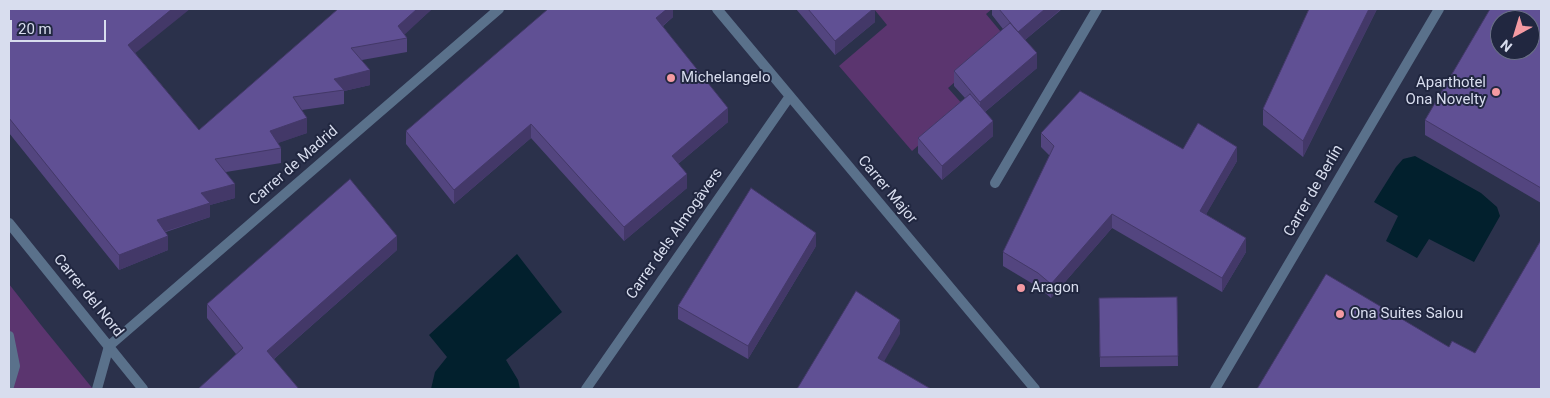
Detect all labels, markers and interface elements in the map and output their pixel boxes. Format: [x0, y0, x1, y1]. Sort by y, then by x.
scale bar [12, 10, 109, 42]
north arrow [1490, 10, 1540, 60]
text: 20 m [18, 20, 52, 38]
text: N [1497, 37, 1515, 55]
place label: Michelangelo [681, 69, 770, 87]
marker: Michelangelo [665, 72, 677, 84]
place label: Aparthotel Ona Novelty [1406, 74, 1486, 109]
marker: Aparthotel Ona Novelty [1490, 86, 1502, 98]
street label: Carrer de Madrid [246, 123, 342, 209]
street label: Carrer de Berlín [1280, 142, 1348, 240]
street label: Carrer Major [853, 152, 921, 228]
street label: Carrer dels Almogàvers [623, 165, 727, 303]
street label: Carrer del Nord [49, 251, 127, 341]
place label: Aragon [1031, 279, 1079, 297]
marker: Aragon [1015, 282, 1027, 294]
place label: Ona Suites Salou [1350, 305, 1463, 323]
marker: Ona Suites Salou [1334, 308, 1346, 320]

